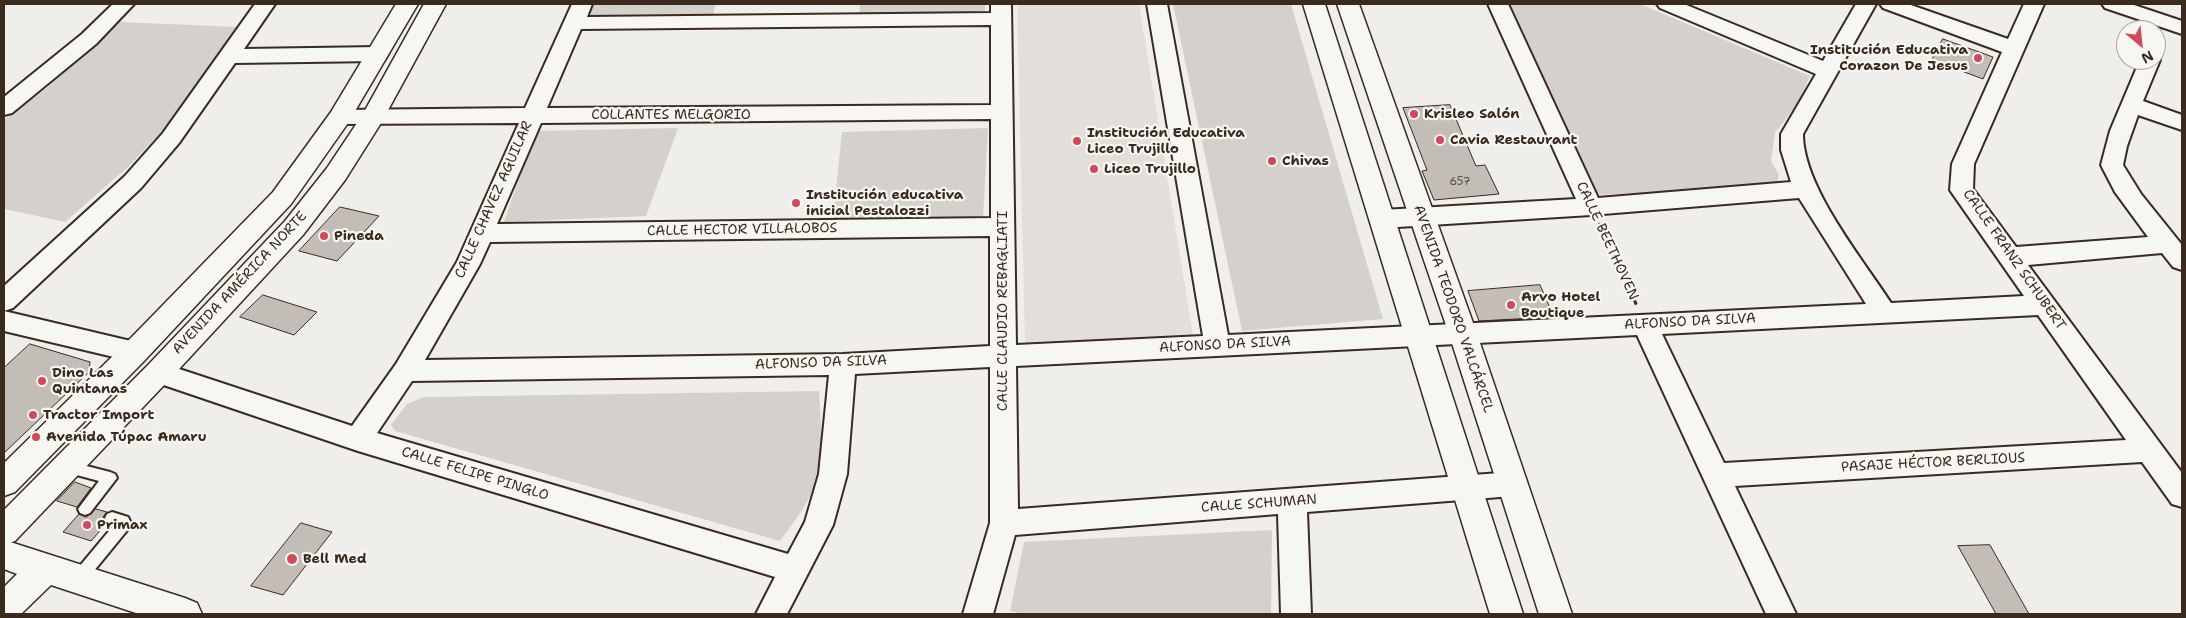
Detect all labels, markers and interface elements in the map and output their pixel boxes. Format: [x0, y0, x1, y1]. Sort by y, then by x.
north arrow [2116, 20, 2166, 70]
place label: Institución Educativa Corazon De Jesus [1810, 42, 1968, 74]
text: N [2138, 47, 2157, 68]
marker: Institución Educativa Corazon De Jesus [1972, 52, 1984, 64]
place label: Krisleo Salón [1424, 106, 1520, 122]
street label: COLLANTES MELGORIO [591, 107, 751, 123]
marker: Krisleo Salón [1408, 108, 1420, 120]
street label: CALLE CHAVEZ AGUILAR [452, 119, 536, 281]
place label: Institución Educativa Liceo Trujillo [1087, 125, 1245, 158]
place label: Cavia Restaurant [1450, 132, 1577, 148]
marker: Cavia Restaurant [1434, 134, 1446, 146]
marker: Institución Educativa Liceo Trujillo [1071, 135, 1083, 147]
place label: Chivas [1282, 153, 1329, 169]
marker: Chivas [1266, 155, 1278, 167]
place label: Liceo Trujillo [1104, 161, 1196, 177]
marker: Liceo Trujillo [1088, 163, 1100, 175]
house number: 657 [1449, 175, 1471, 189]
street label: CALLE BEETHOVEN [1572, 179, 1642, 303]
street label: CALLE FRANZ SCHUBERT [1959, 186, 2069, 334]
place label: Institución educativa inicial Pestalozzi [806, 187, 963, 220]
marker: Institución educativa inicial Pestalozzi [790, 197, 802, 209]
street label: AVENIDA TEODORO VALCÁRCEL [1409, 203, 1497, 415]
street label: AVENIDA AMÉRICA NORTE [169, 208, 311, 358]
street label: CALLE CLAUDIO REBAGLIATI [995, 211, 1011, 411]
street label: CALLE HECTOR VILLALOBOS [647, 220, 837, 240]
place label: Pineda [334, 228, 384, 244]
marker: Pineda [318, 230, 330, 242]
place label: Arvo Hotel Boutique [1521, 289, 1600, 322]
marker: Arvo Hotel Boutique [1505, 299, 1517, 311]
street label: ALFONSO DA SILVA [1624, 310, 1756, 334]
street label: ALFONSO DA SILVA [1159, 333, 1291, 357]
street label: ALFONSO DA SILVA [755, 352, 887, 374]
place label: Dino Las Quintanas [52, 365, 127, 398]
marker: Dino Las Quintanas [36, 375, 48, 387]
place label: Tractor Import [43, 407, 154, 423]
marker: Tractor Import [27, 409, 39, 421]
place label: Avenida Túpac Amaru [46, 429, 207, 445]
marker: Avenida Túpac Amaru [30, 431, 42, 443]
street label: CALLE FELIPE PINGLO [399, 444, 551, 504]
street label: PASAJE HÉCTOR BERLIOUS [1841, 450, 2025, 476]
street label: CALLE SCHUMAN [1201, 492, 1317, 516]
place label: Primax [97, 517, 148, 533]
marker: Primax [81, 519, 93, 531]
place label: Bell Med [303, 551, 367, 567]
marker: Bell Med [285, 552, 299, 566]

